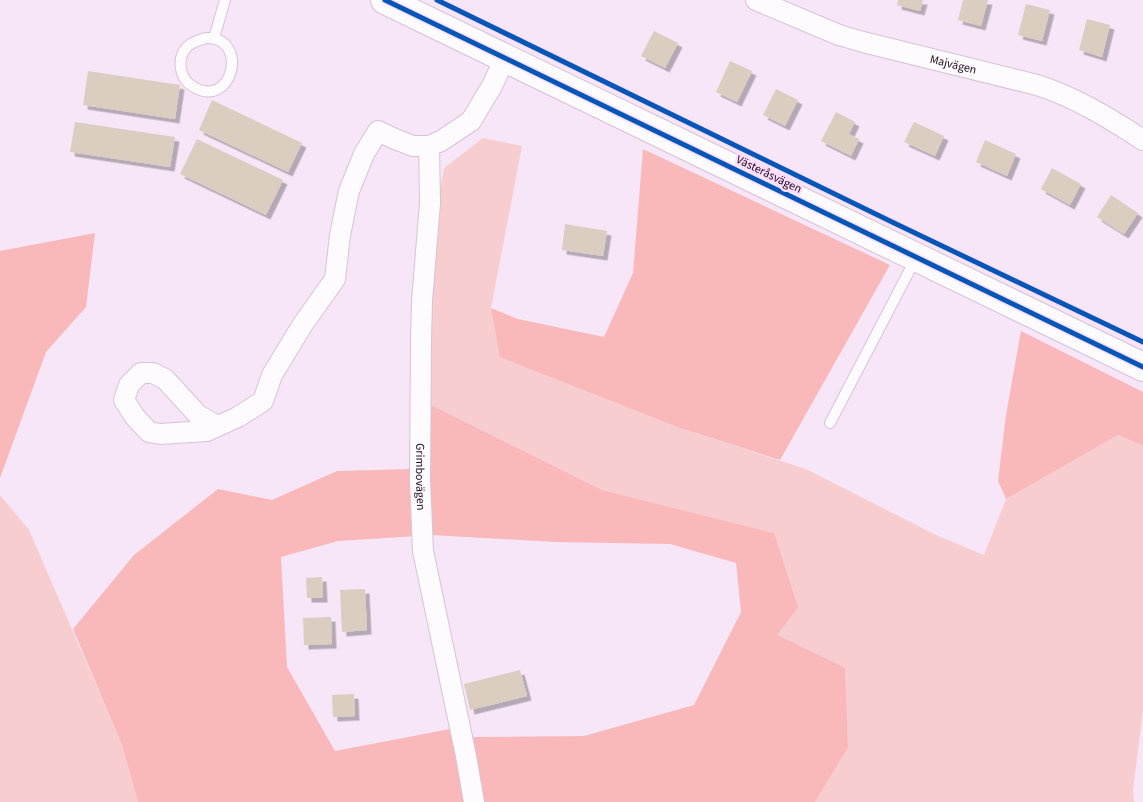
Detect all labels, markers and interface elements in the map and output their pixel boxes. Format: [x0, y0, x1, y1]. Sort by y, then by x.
street label: Majvägen [928, 51, 978, 79]
street label: Västeråsvägen [733, 151, 805, 198]
street label: Grimbovägen [411, 443, 429, 511]

